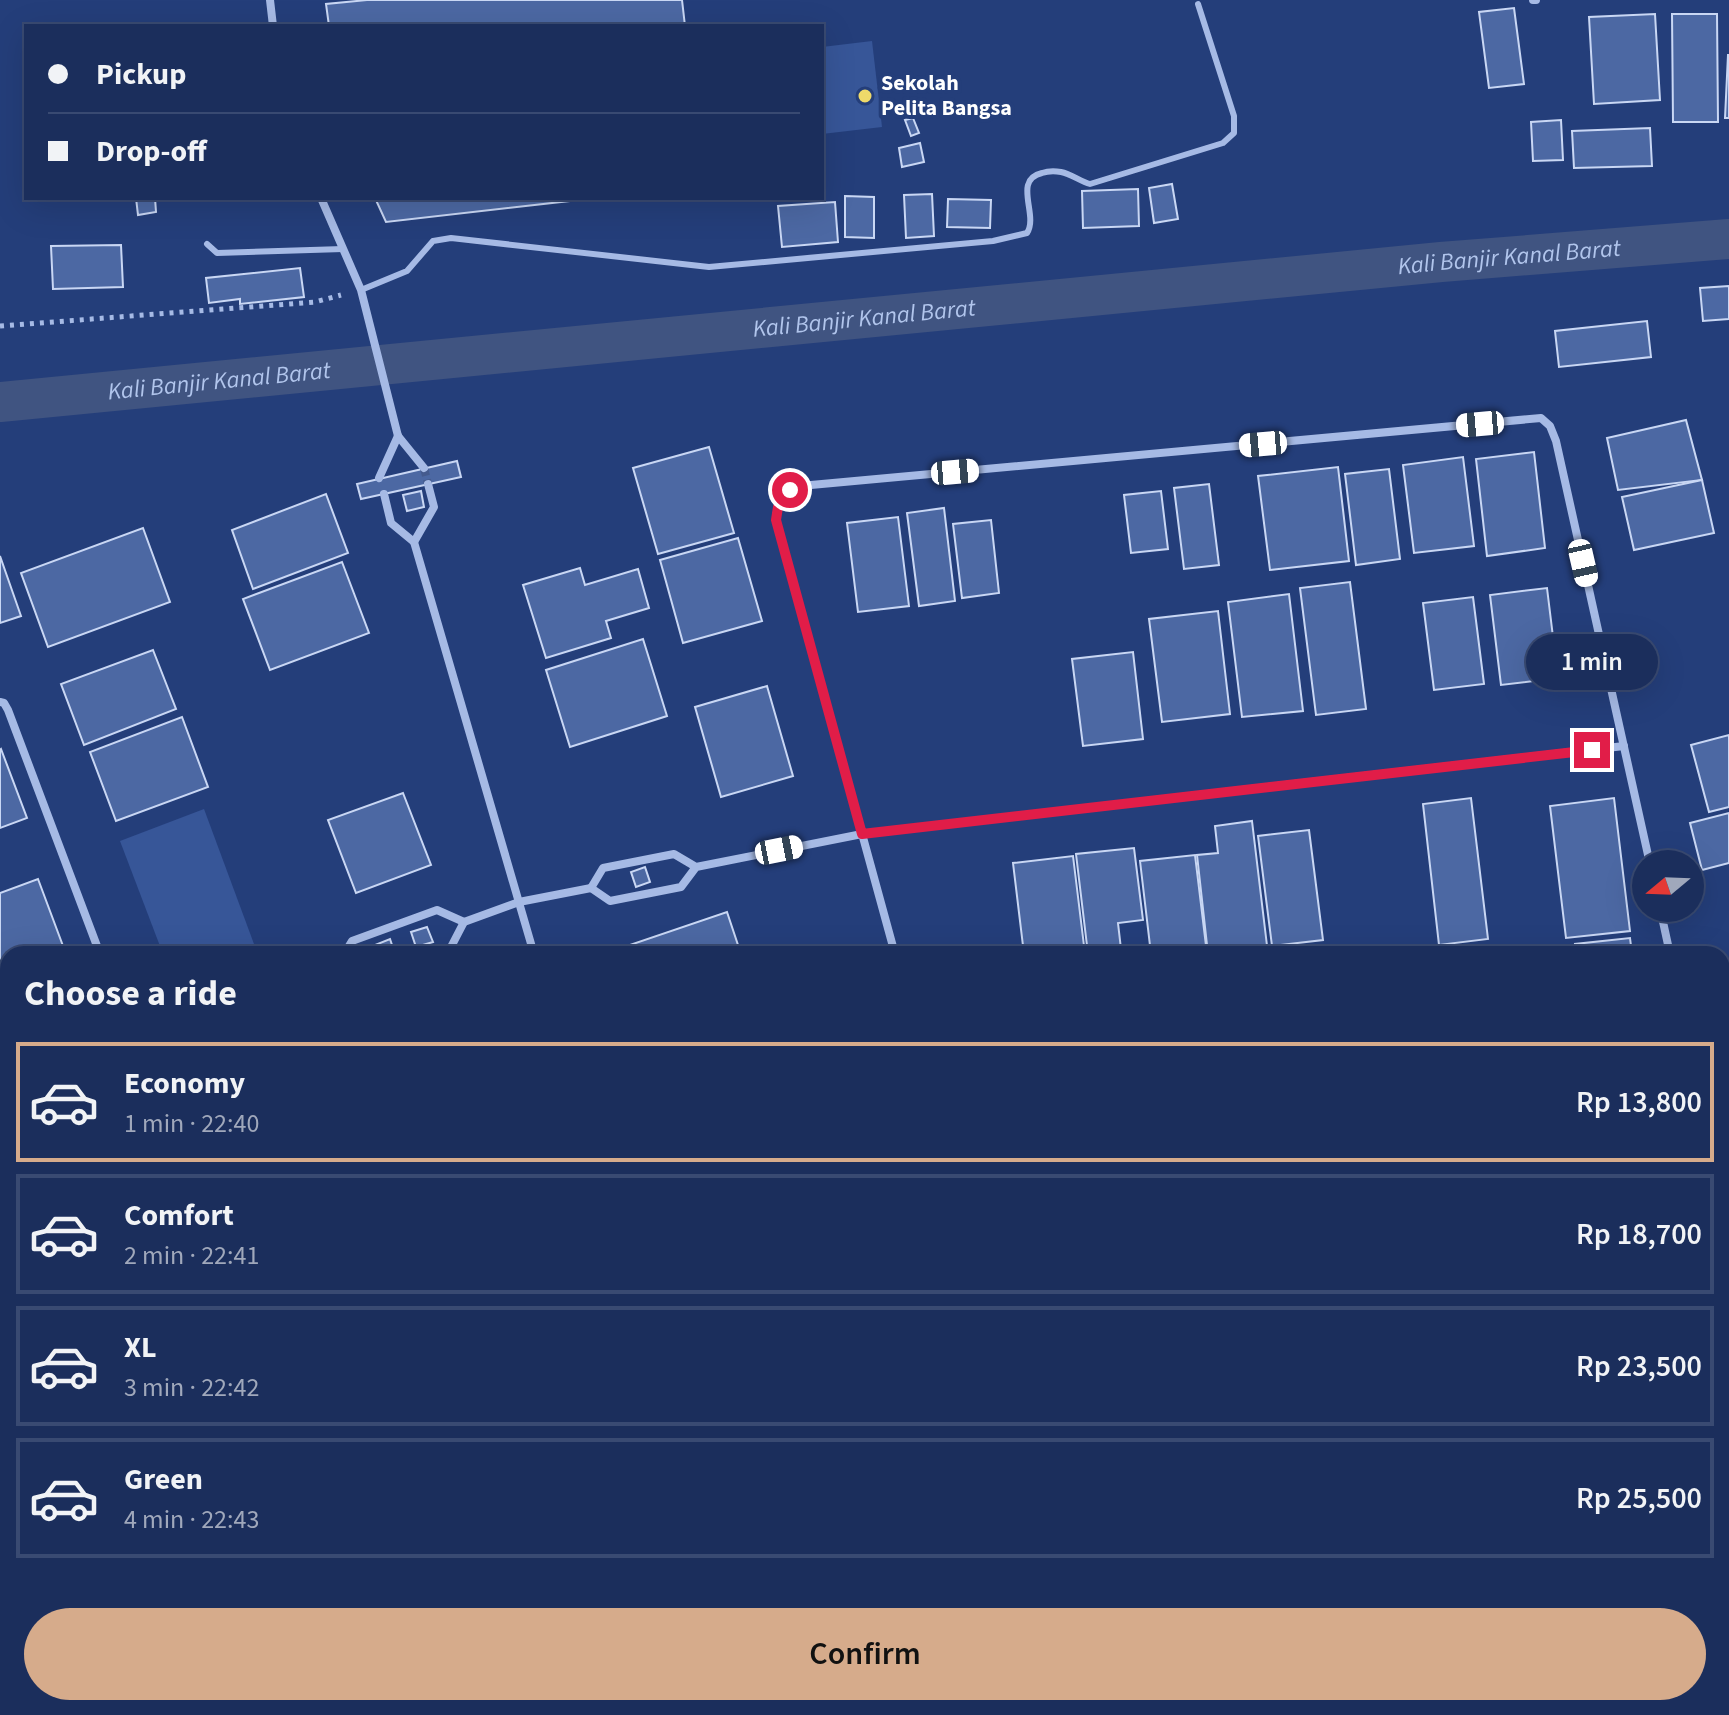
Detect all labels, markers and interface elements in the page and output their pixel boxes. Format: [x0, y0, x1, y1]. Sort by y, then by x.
text: Pickup [96, 53, 186, 96]
place label: Sekolah Pelita Bangsa [881, 67, 1012, 124]
marker: Sekolah Pelita Bangsa [856, 87, 874, 105]
text: Drop-off [96, 130, 207, 173]
water label: Kali Banjir Kanal Barat [1396, 230, 1623, 284]
water label: Kali Banjir Kanal Barat [751, 290, 978, 346]
water label: Kali Banjir Kanal Barat [106, 352, 333, 409]
car [1455, 410, 1505, 438]
car [1238, 430, 1288, 458]
car [930, 458, 980, 486]
route start [772, 472, 808, 508]
car [1566, 537, 1600, 589]
callout: 1 min [1526, 634, 1658, 690]
text: 1 min [1561, 643, 1623, 680]
route end [1574, 732, 1610, 768]
car [753, 834, 805, 866]
north arrow [1632, 850, 1704, 922]
map controls [1632, 850, 1704, 922]
text: Choose a ride [24, 968, 237, 1019]
text: Economy [124, 1062, 245, 1105]
icon: car [28, 1066, 100, 1138]
text: Rp 13,800 [1576, 1081, 1702, 1124]
text: 1 min · 22:40 [124, 1105, 259, 1142]
text: Comfort [124, 1194, 234, 1237]
icon: car [28, 1198, 100, 1270]
text: Rp 18,700 [1576, 1213, 1702, 1256]
text: 2 min · 22:41 [124, 1237, 259, 1274]
text: XL [124, 1326, 157, 1369]
icon: car [28, 1330, 100, 1402]
text: Rp 23,500 [1576, 1345, 1702, 1388]
text: 3 min · 22:42 [124, 1369, 259, 1406]
text: Green [124, 1458, 203, 1501]
icon: car [28, 1462, 100, 1534]
text: Rp 25,500 [1576, 1477, 1702, 1520]
text: 4 min · 22:43 [124, 1501, 259, 1538]
button: Confirm [24, 1608, 1706, 1700]

